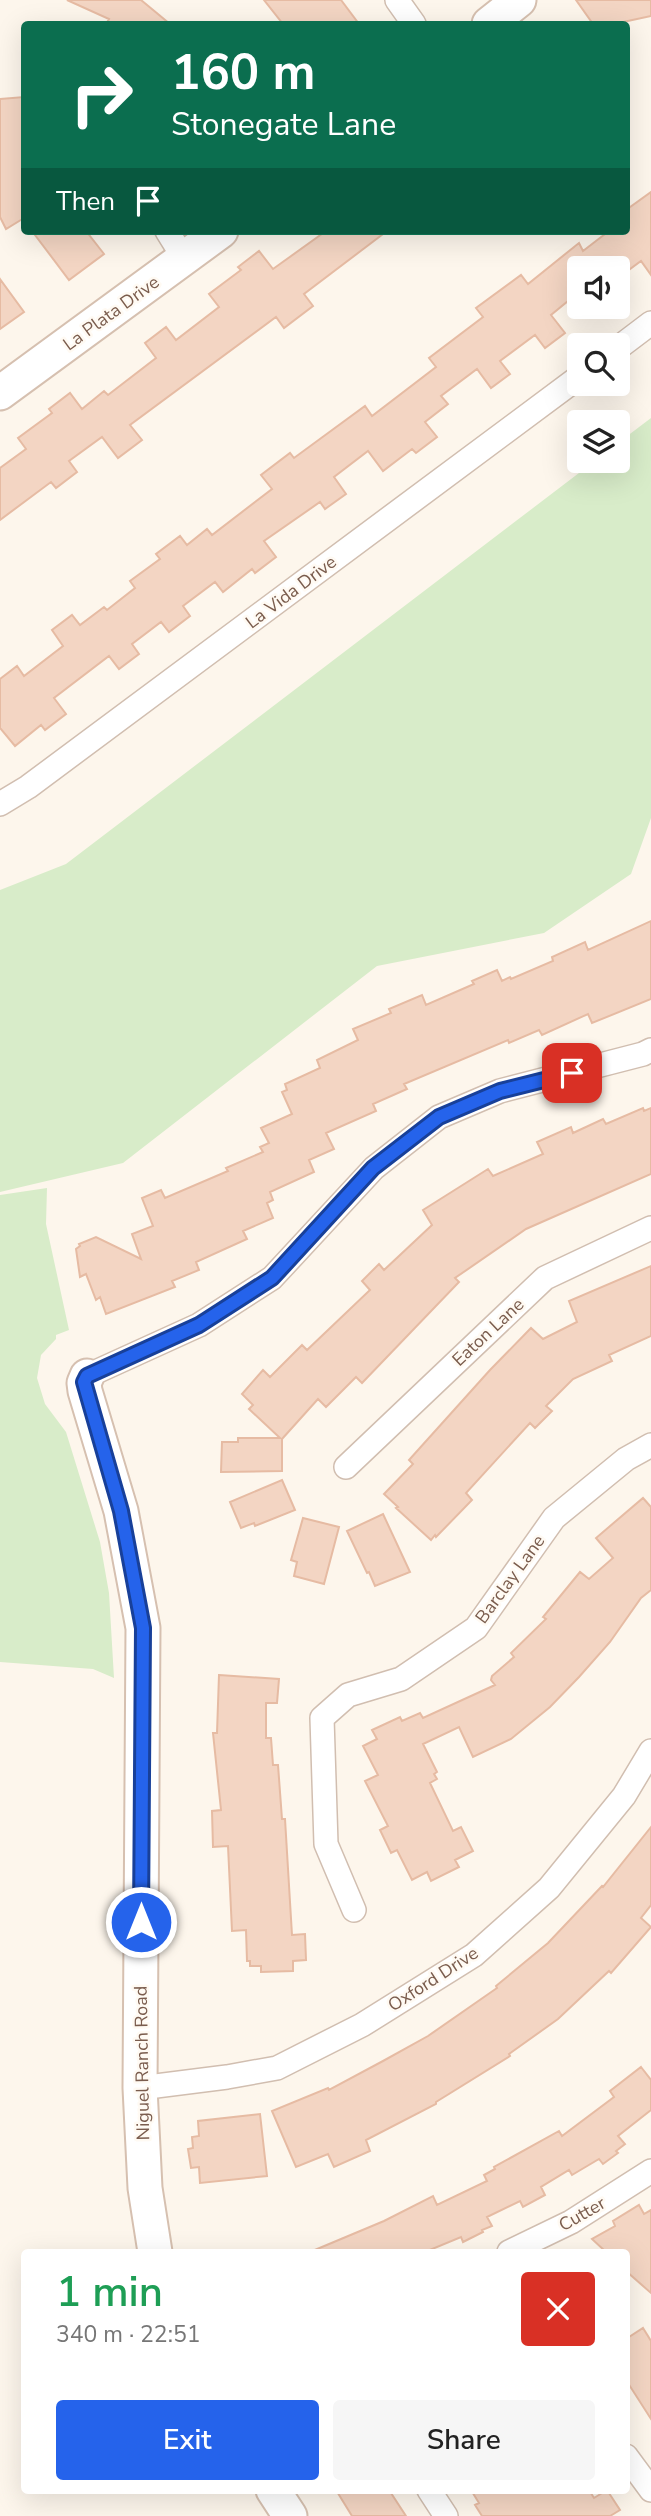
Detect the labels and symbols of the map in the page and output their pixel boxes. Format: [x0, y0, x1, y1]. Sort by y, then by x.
street label: La Plata Drive [58, 270, 164, 356]
street label: La Vida Drive [241, 550, 341, 634]
pin [542, 1043, 602, 1103]
street label: Eaton Lane [447, 1293, 529, 1371]
street label: Barclay Lane [470, 1530, 550, 1628]
position arrow [104, 1885, 178, 1959]
street label: Oxford Drive [383, 1941, 483, 2017]
street label: Niguel Ranch Road [129, 1986, 155, 2140]
street label: Cutter [554, 2191, 610, 2237]

